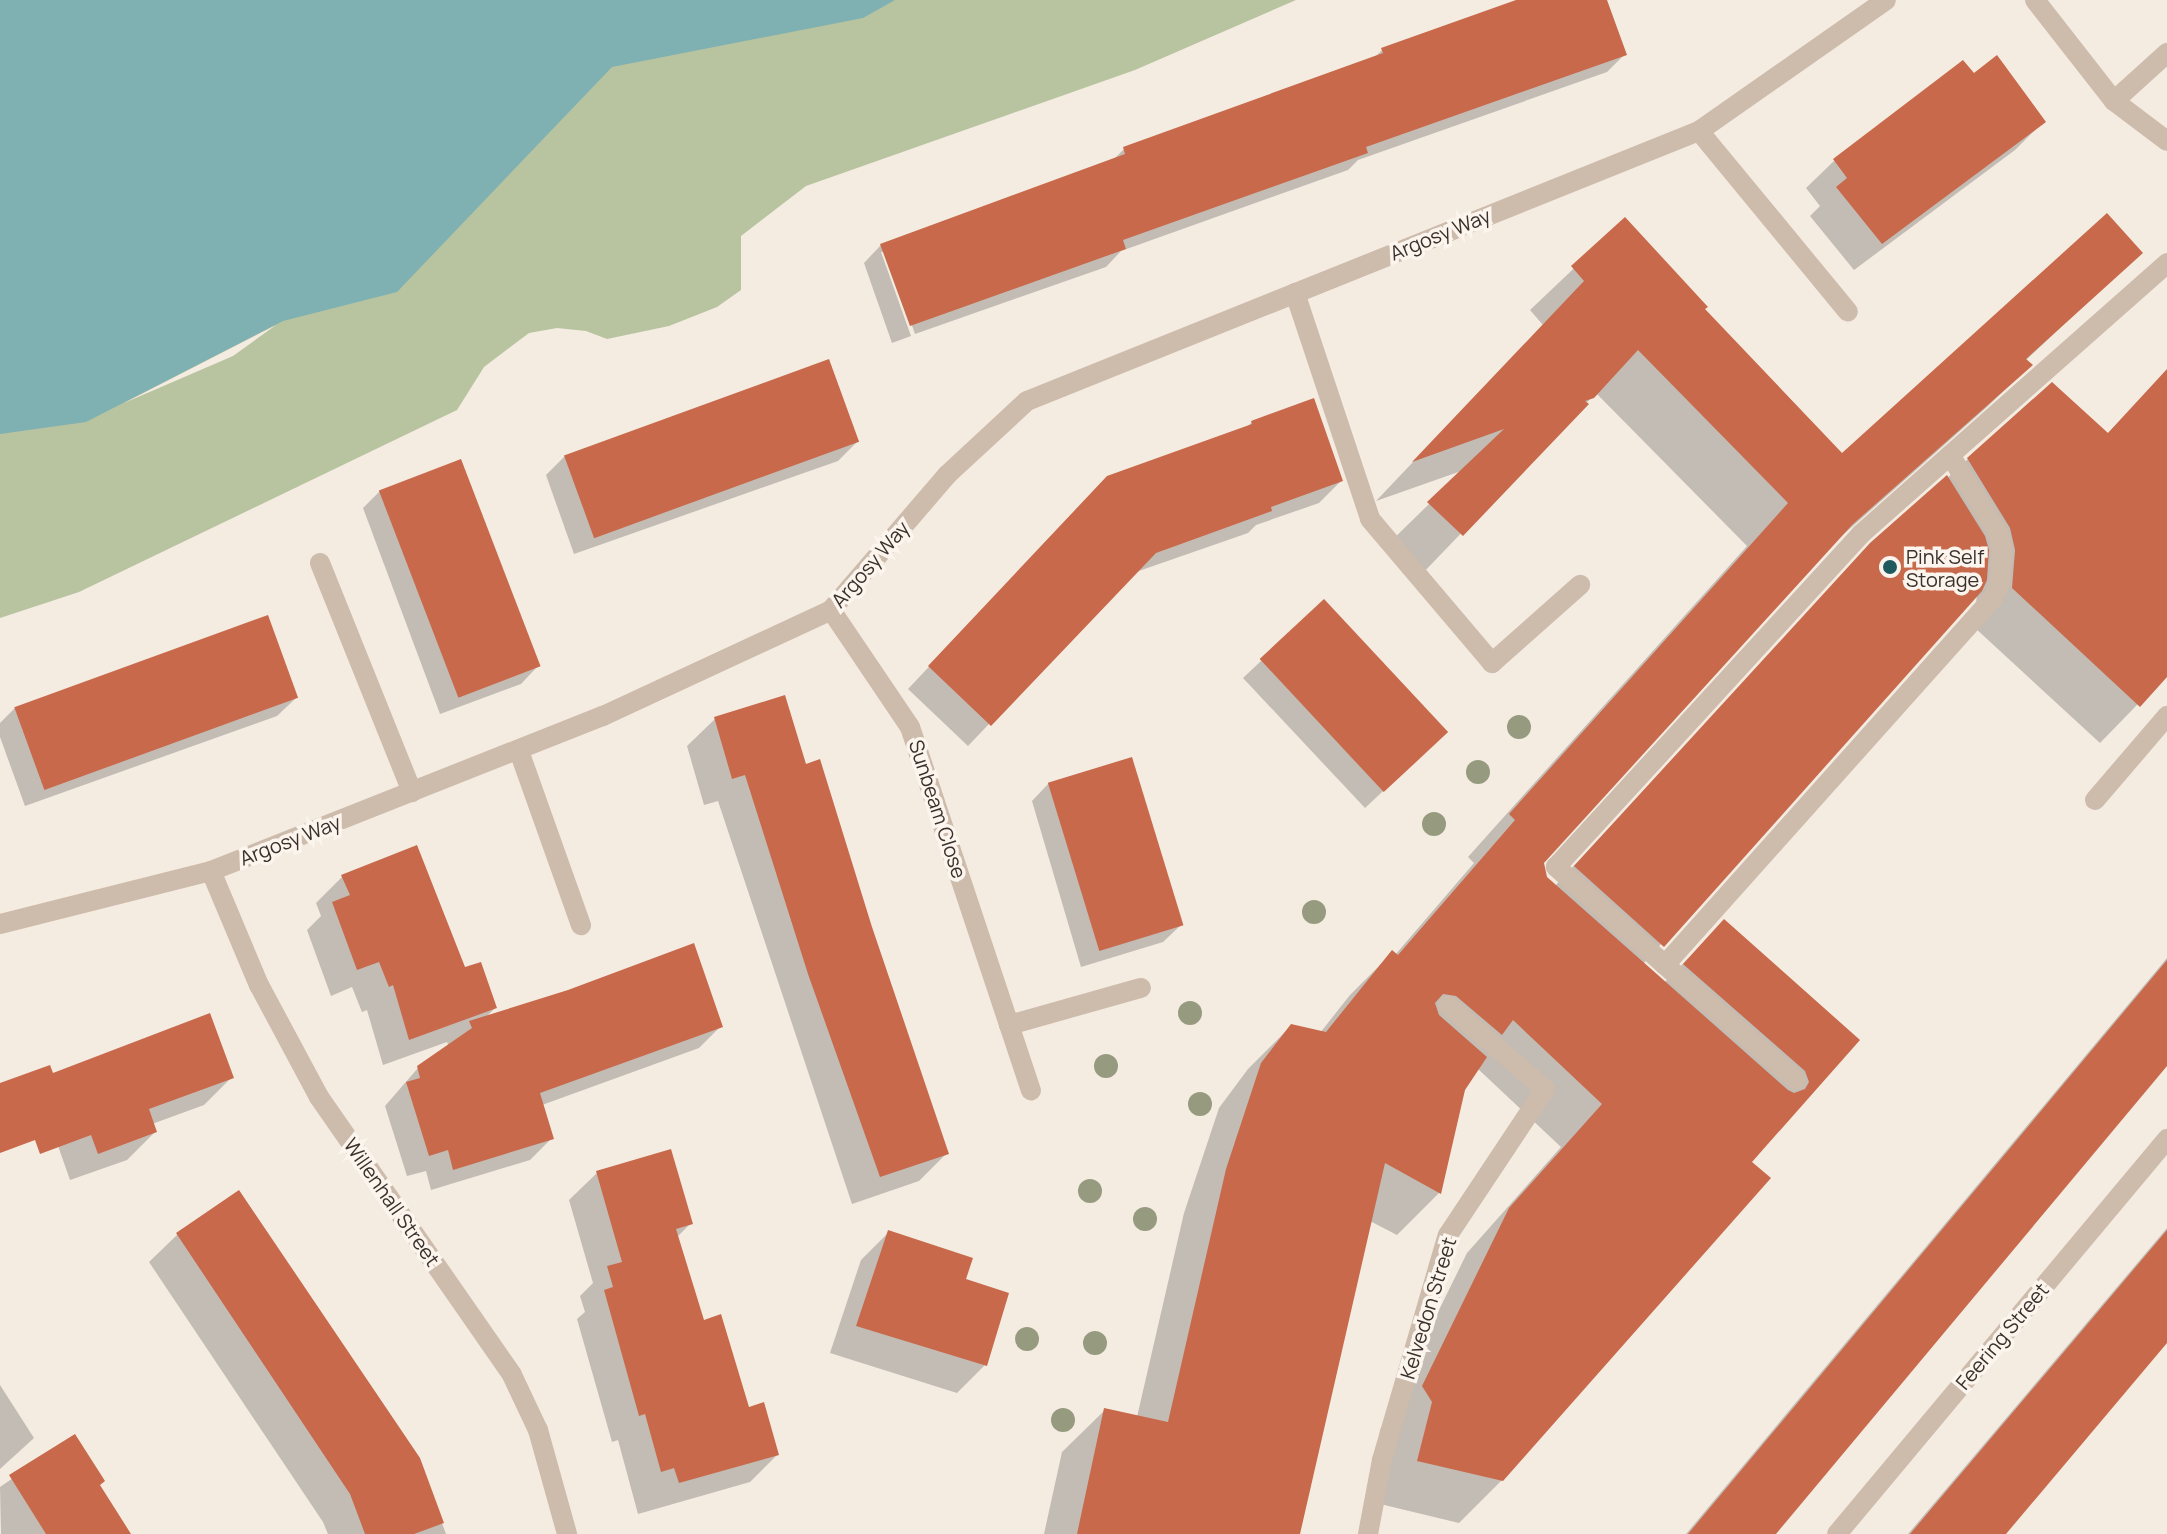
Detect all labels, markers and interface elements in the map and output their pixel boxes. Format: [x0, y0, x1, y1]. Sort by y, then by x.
street label: Argosy Way [1386, 203, 1494, 265]
street label: Argosy Way [826, 516, 914, 612]
place label: Pink Self Storage [1906, 544, 1984, 591]
marker: Pink Self Storage [1881, 558, 1899, 576]
street label: Sunbeam Close [904, 737, 972, 881]
street label: Argosy Way [236, 810, 344, 870]
street label: Willenhall Street [339, 1133, 445, 1271]
street label: Kelvedon Street [1395, 1234, 1461, 1382]
street label: Feering Street [1951, 1278, 2053, 1394]

